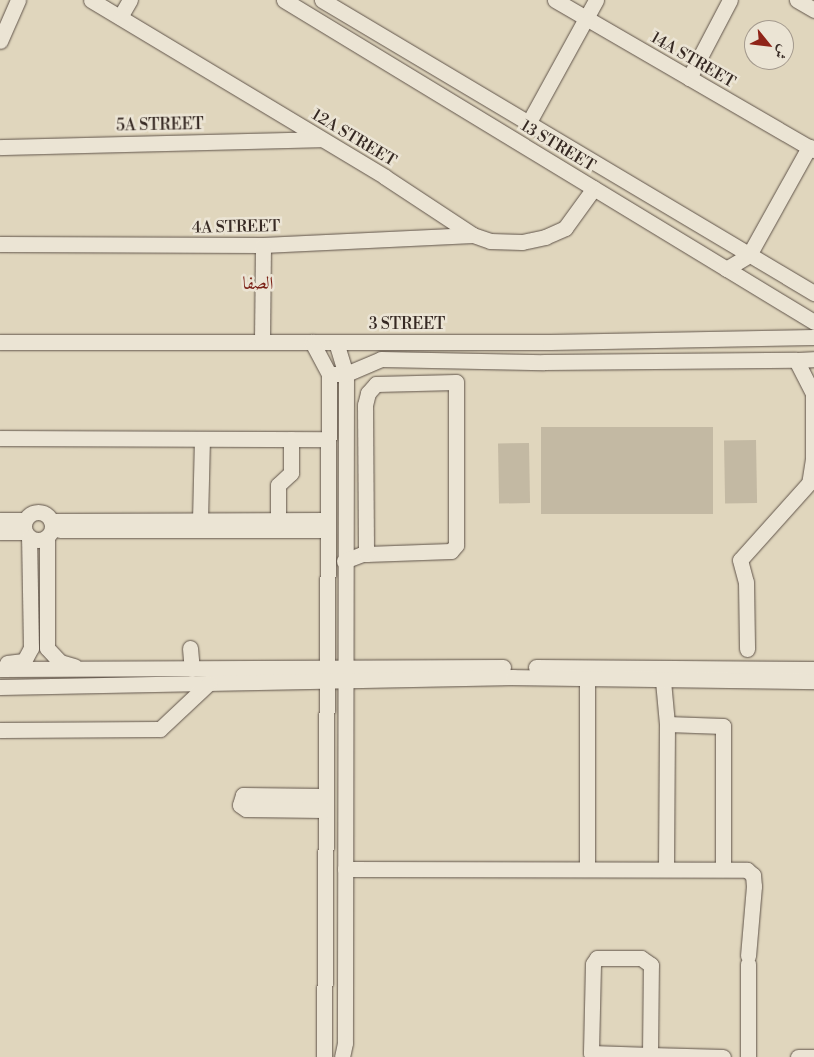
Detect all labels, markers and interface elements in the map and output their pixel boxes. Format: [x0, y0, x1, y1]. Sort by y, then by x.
north arrow [744, 20, 794, 70]
street label: 14A STREET [647, 28, 739, 92]
text: ش [770, 41, 792, 62]
street label: 12A STREET [308, 105, 400, 171]
street label: 5A STREET [116, 115, 204, 135]
street label: 13 STREET [517, 116, 599, 176]
street label: 4A STREET [192, 217, 280, 237]
district label: الصفا [243, 273, 273, 295]
street label: 3 STREET [369, 314, 445, 334]

